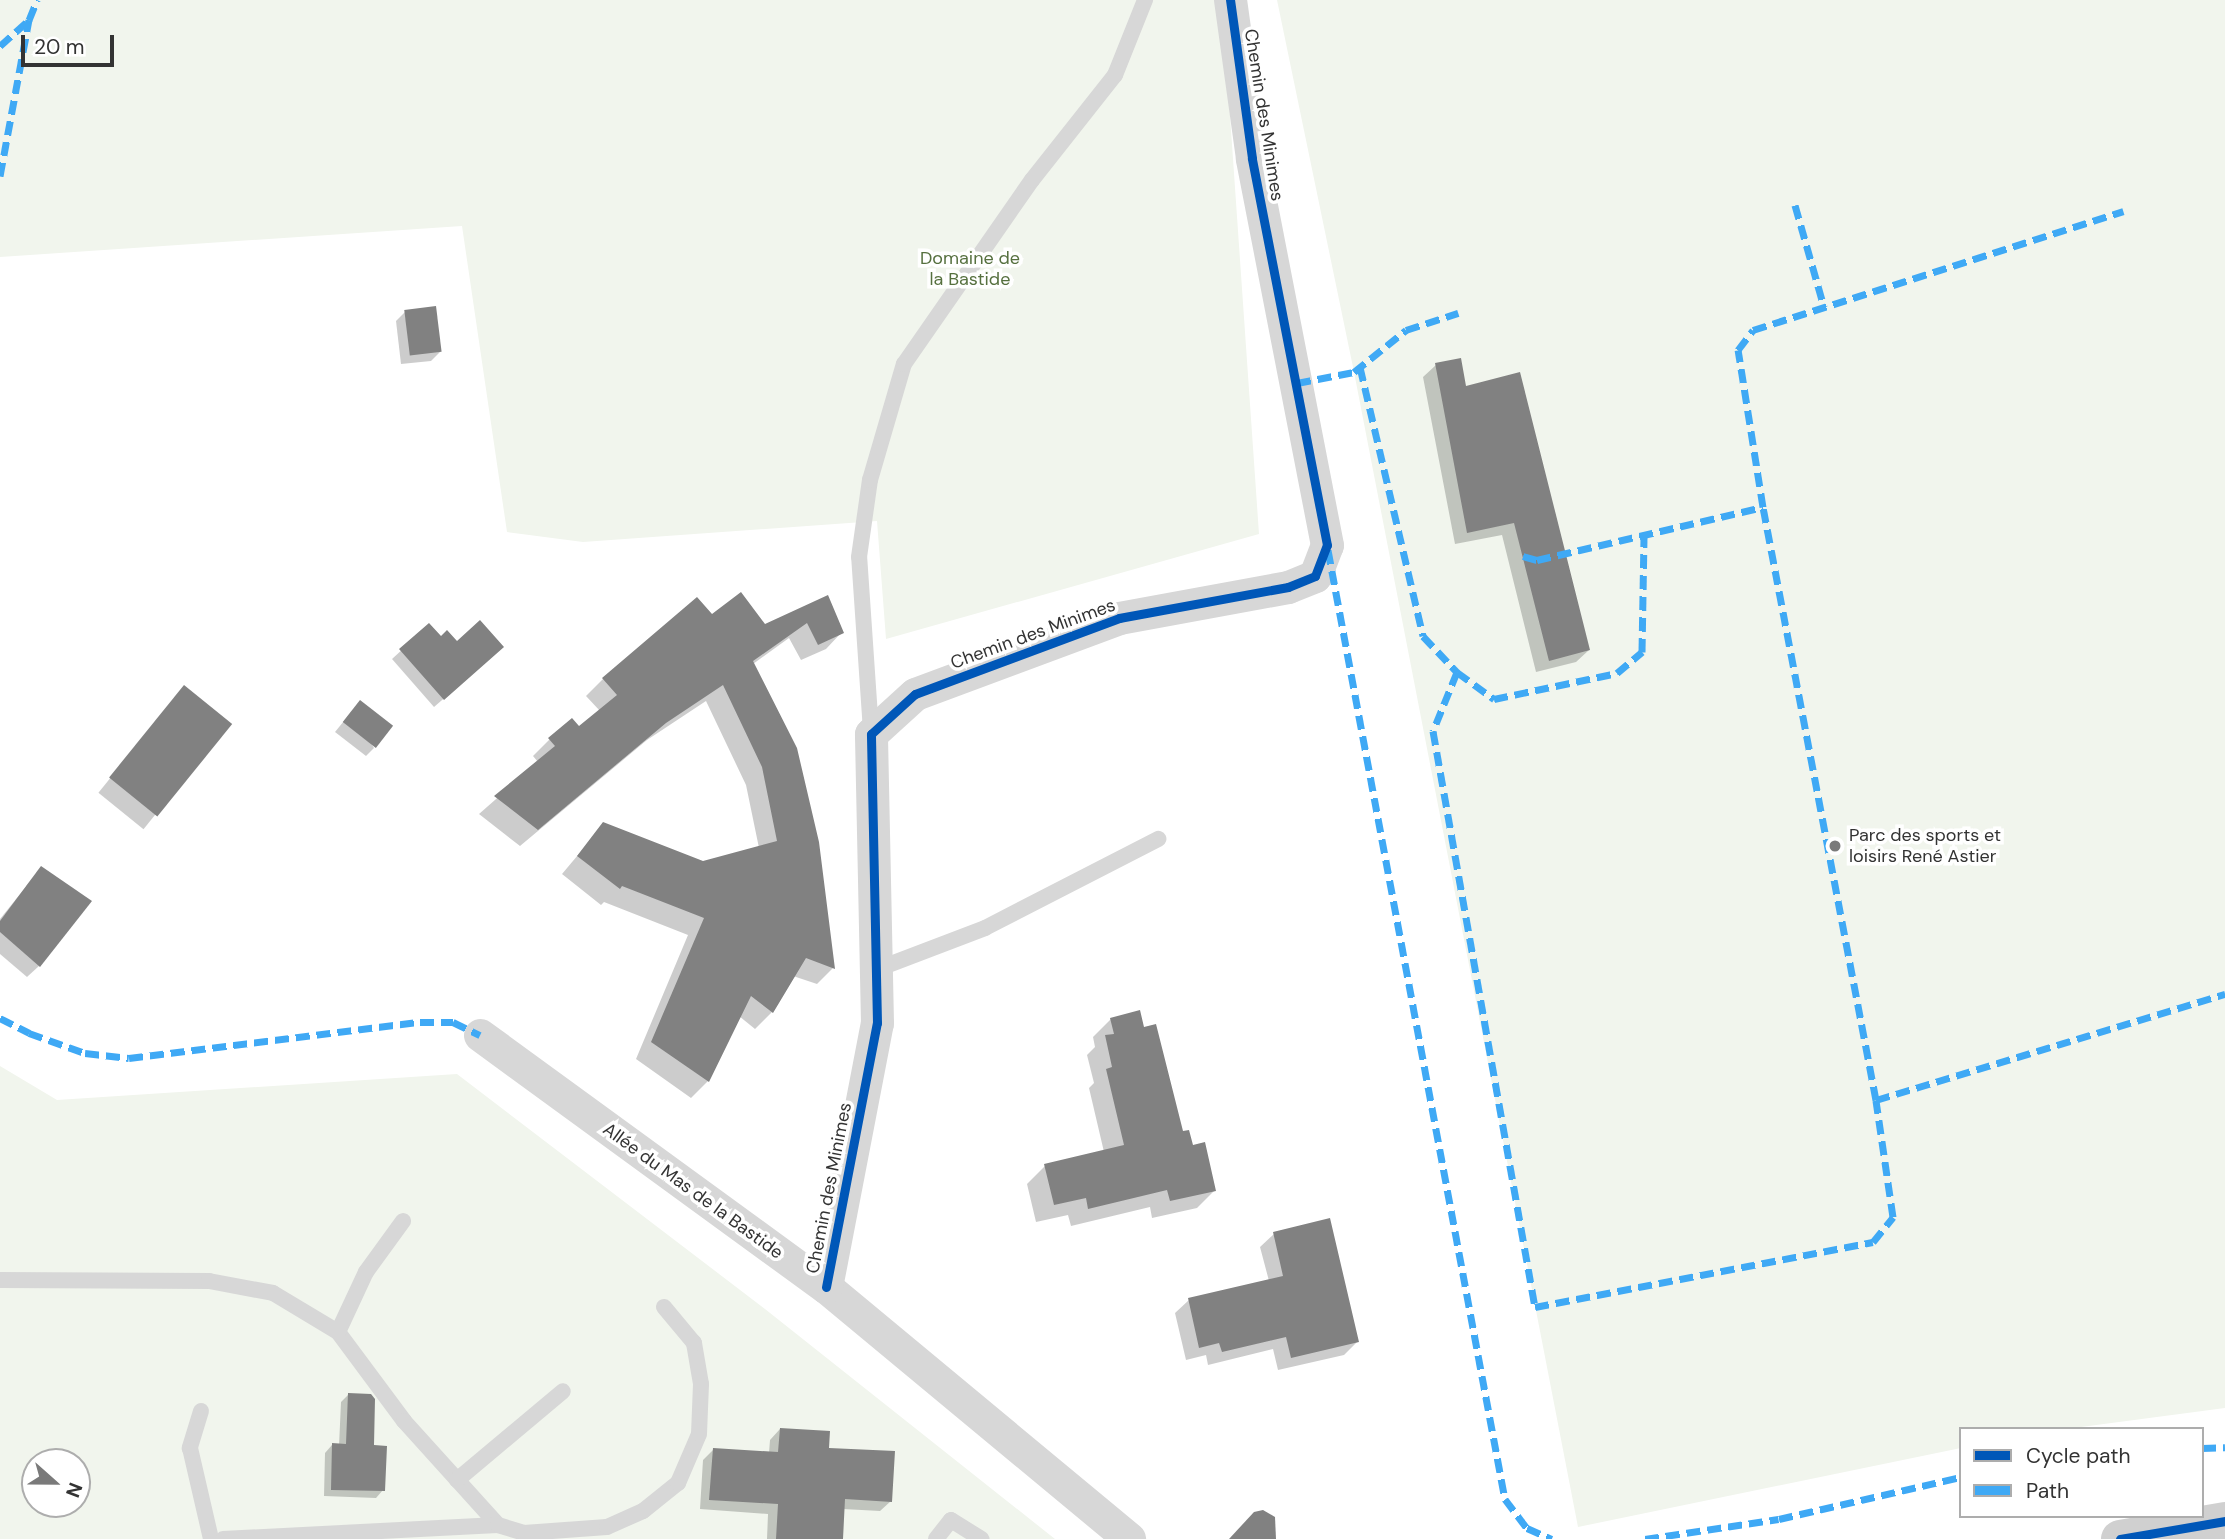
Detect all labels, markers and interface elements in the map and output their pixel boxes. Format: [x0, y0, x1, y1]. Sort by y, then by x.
scale bar [24, 21, 117, 65]
street label: Chemin des Minimes [1240, 28, 1288, 202]
text: 20 m [34, 33, 85, 61]
park label: Domaine de la Bastide [920, 248, 1020, 290]
street label: Chemin des Minimes [948, 594, 1118, 674]
place label: Parc des sports et loisirs René Astier [1849, 825, 2001, 868]
marker: Parc des sports et loisirs René Astier [1827, 838, 1843, 854]
street label: Chemin des Minimes [802, 1101, 856, 1275]
street label: Allée du Mas de la Bastide [599, 1118, 787, 1264]
legend [1959, 1427, 2204, 1518]
text: Cycle path [2026, 1442, 2131, 1470]
north arrow [21, 1448, 91, 1518]
text: Path [2026, 1477, 2069, 1505]
text: N [60, 1479, 88, 1501]

